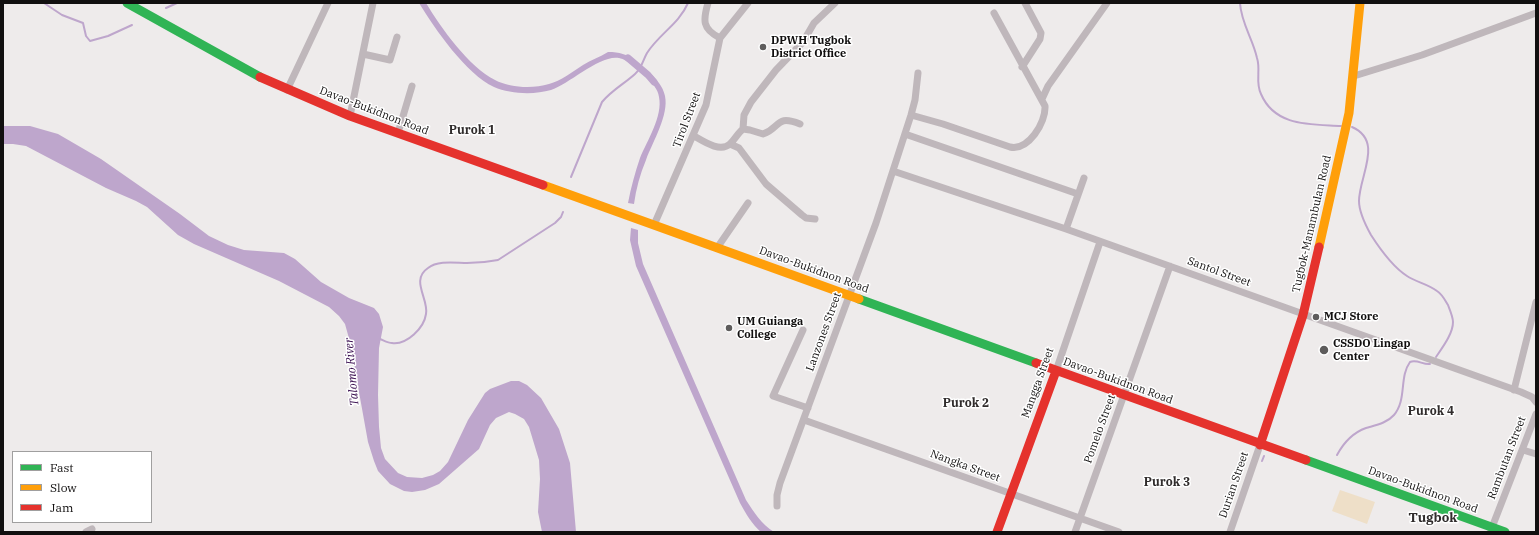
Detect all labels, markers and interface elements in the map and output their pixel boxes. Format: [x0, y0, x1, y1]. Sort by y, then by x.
place label: DPWH Tugbok District Office [771, 34, 851, 60]
marker: DPWH Tugbok District Office [758, 42, 768, 52]
street label: Davao-Bukidnon Road [318, 84, 430, 138]
street label: Tirol Street [670, 90, 704, 150]
district label: Purok 1 [449, 124, 495, 138]
street label: Tugbok-Manambulan Road [1290, 154, 1334, 294]
street label: Davao-Bukidnon Road [757, 244, 871, 296]
street label: Santol Street [1186, 254, 1252, 290]
street label: Lanzones Street [804, 291, 844, 373]
place label: MCJ Store [1324, 310, 1378, 324]
marker: MCJ Store [1311, 312, 1321, 322]
place label: UM Guianga College [737, 315, 803, 341]
marker: UM Guianga College [724, 323, 734, 333]
water label: Talomo River [342, 337, 362, 407]
place label: CSSDO Lingap Center [1333, 337, 1411, 363]
marker: CSSDO Lingap Center [1318, 344, 1330, 356]
street label: Mangga Street [1019, 346, 1057, 420]
street label: Davao-Bukidnon Road [1061, 355, 1175, 407]
street label: Pomelo Street [1081, 393, 1119, 465]
district label: Purok 2 [943, 397, 989, 411]
district label: Purok 4 [1408, 405, 1454, 419]
street label: Rambutan Street [1485, 415, 1529, 501]
street label: Nangka Street [928, 447, 1002, 485]
street label: Durian Street [1216, 450, 1252, 520]
legend [12, 451, 152, 523]
text: Fast [50, 460, 74, 475]
street label: Davao-Bukidnon Road [1366, 464, 1480, 516]
district label: Purok 3 [1144, 476, 1190, 490]
text: Slow [50, 480, 77, 495]
text: Jam [50, 500, 73, 515]
district label: Tugbok [1409, 510, 1457, 526]

